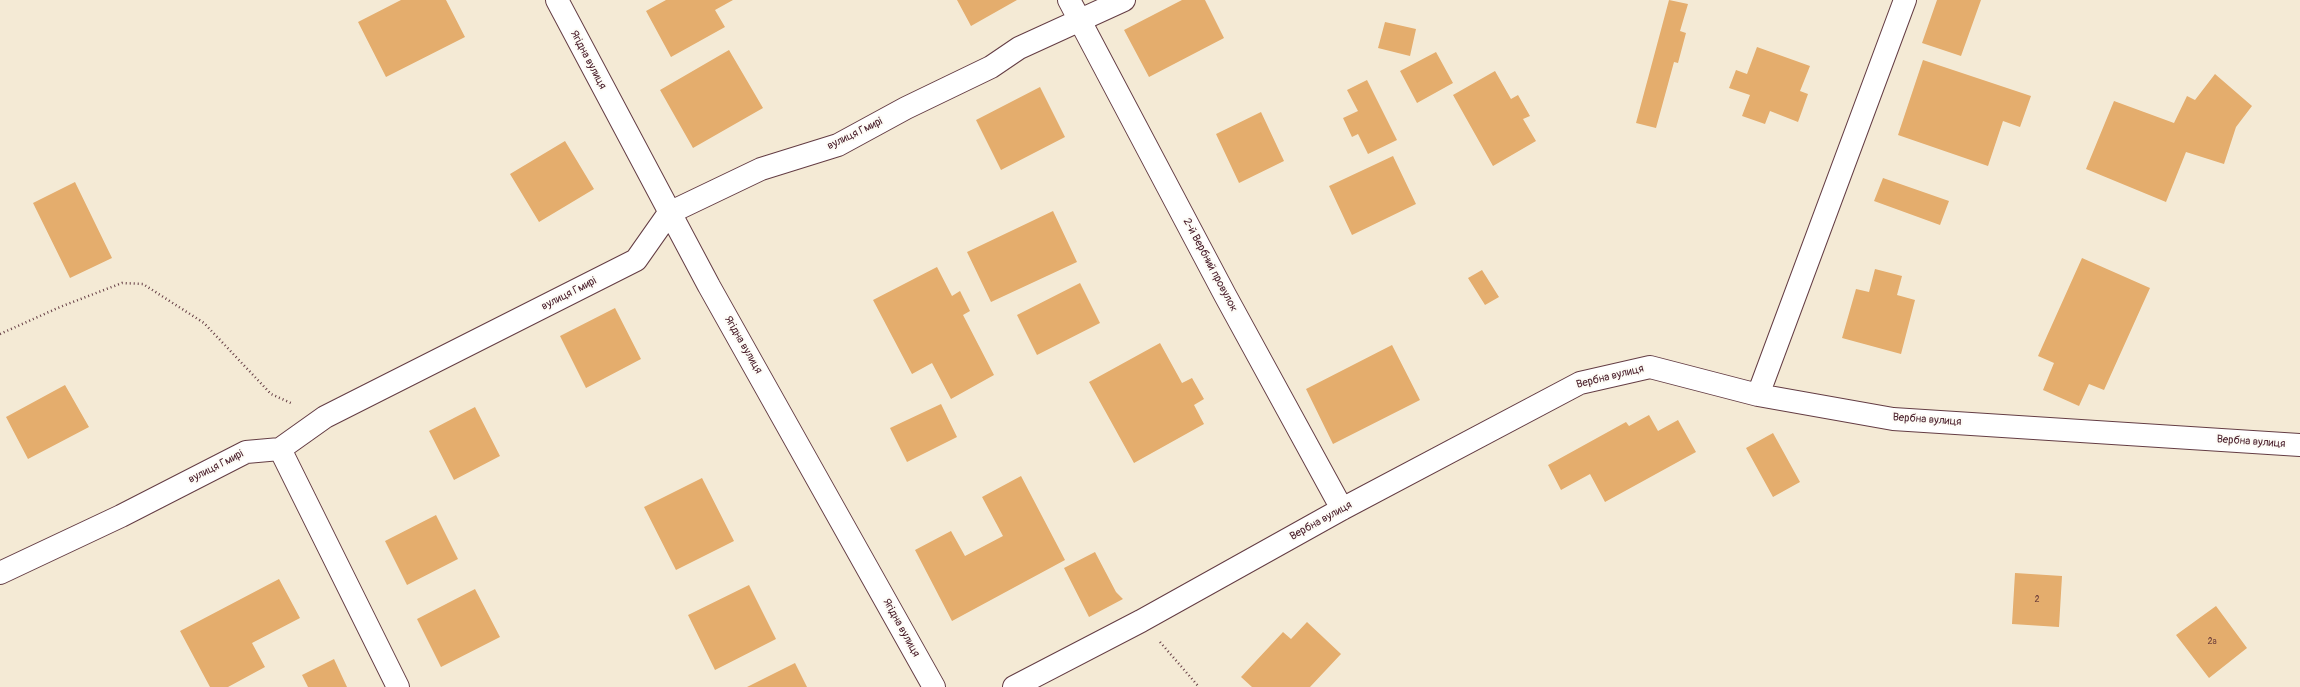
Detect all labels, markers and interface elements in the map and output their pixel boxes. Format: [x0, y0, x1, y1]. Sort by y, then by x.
street label: Ягідна вулиця [567, 28, 609, 92]
street label: вулиця Гмирі [825, 115, 885, 153]
street label: 2-й Вербний провулок [1180, 216, 1240, 314]
street label: вулиця Гмирі [539, 275, 599, 313]
street label: Ягідна вулиця [721, 314, 765, 376]
street label: Вербна вулиця [1575, 362, 1645, 392]
street label: Вербна вулиця [1892, 411, 1962, 429]
street label: Вербна вулиця [2216, 433, 2286, 451]
street label: вулиця Гмирі [186, 448, 246, 486]
street label: Вербна вулиця [1288, 499, 1354, 543]
house number: 2 [2034, 595, 2040, 605]
street label: Ягідна вулиця [880, 597, 922, 659]
house number: 2а [2207, 637, 2217, 647]

